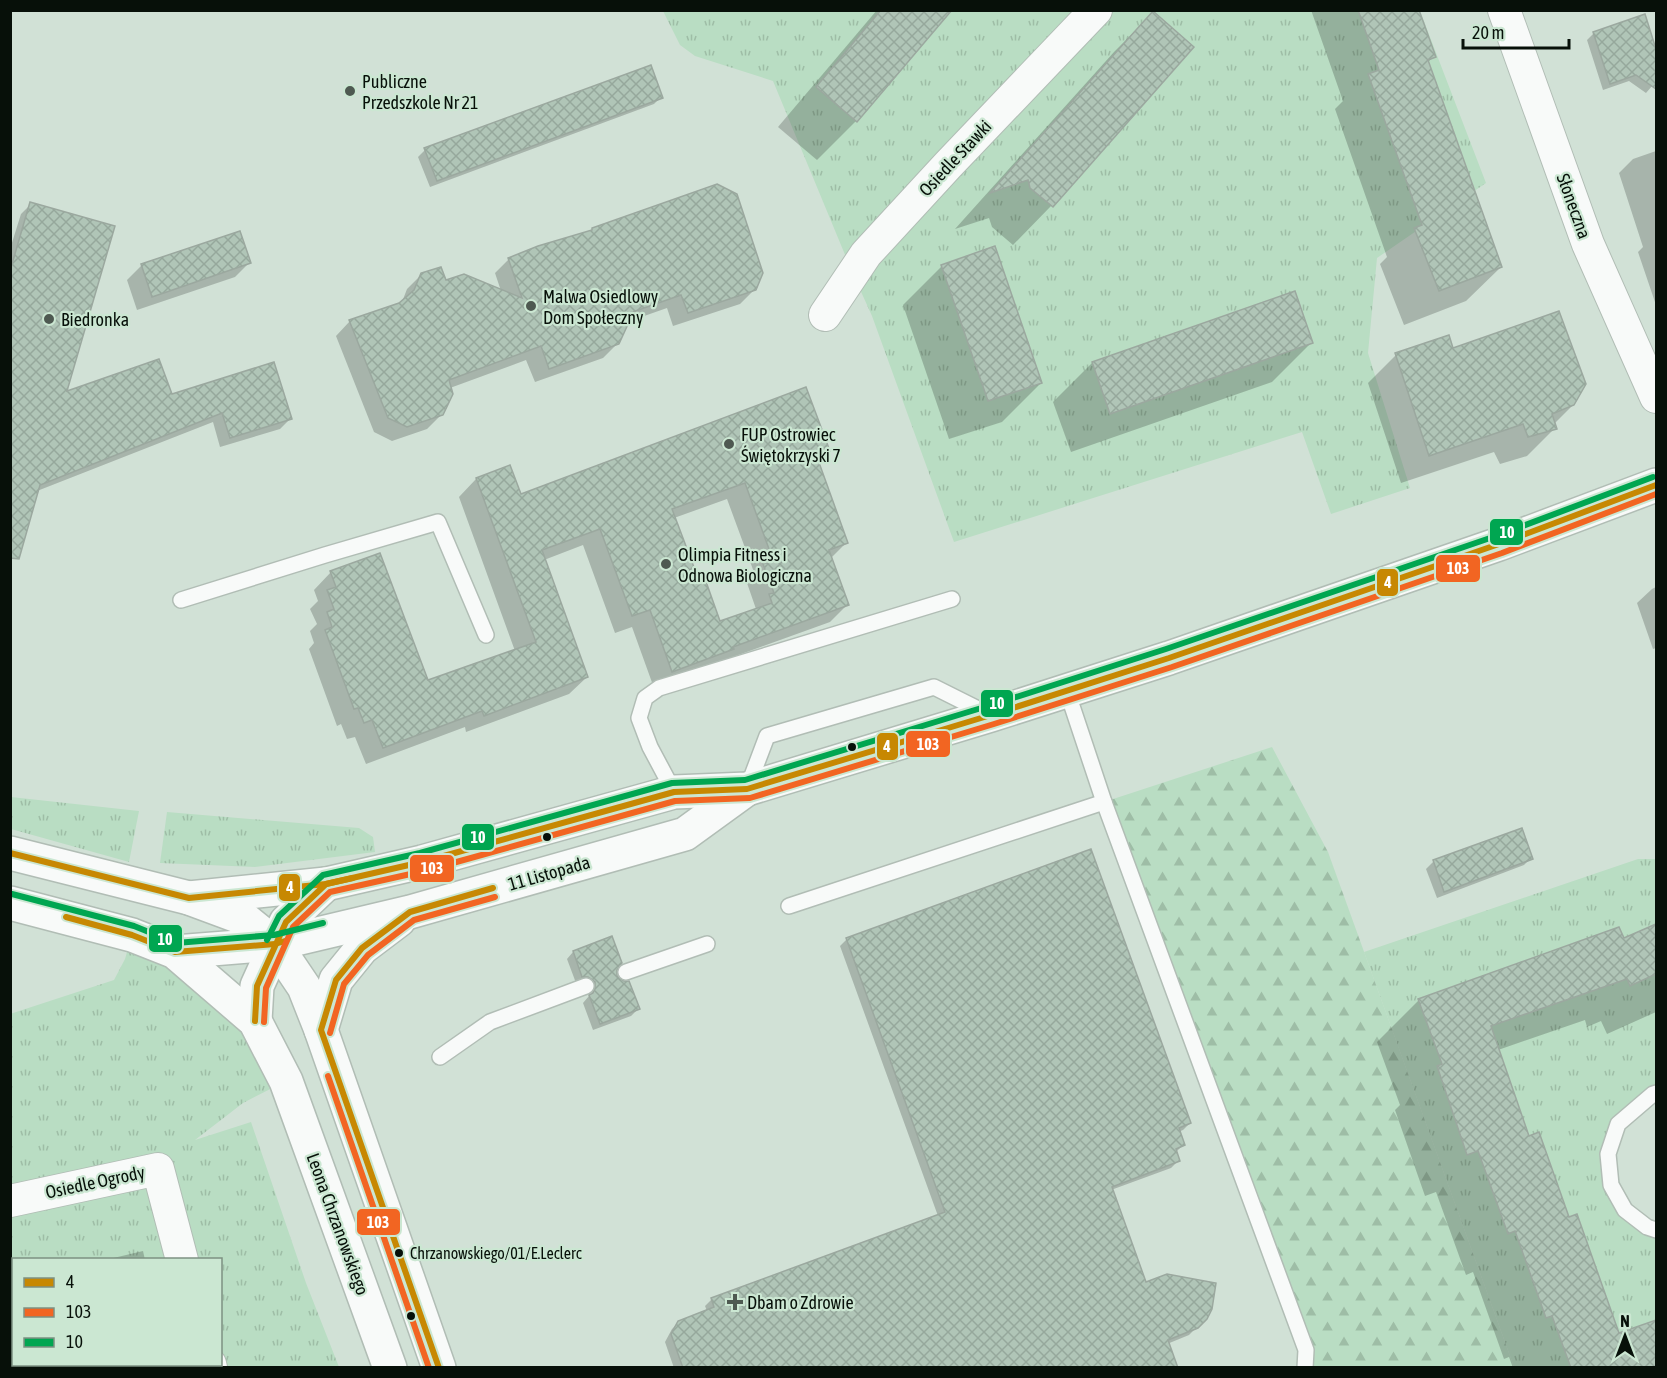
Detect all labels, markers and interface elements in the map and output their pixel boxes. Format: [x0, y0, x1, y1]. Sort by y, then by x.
scale bar [1463, 12, 1570, 50]
text: 20 m [1472, 22, 1504, 43]
place label: Publiczne Przedszkole Nr 21 [362, 71, 478, 113]
marker: Publiczne Przedszkole Nr 21 [343, 84, 357, 98]
street label: Osiedle Stawki [915, 116, 995, 200]
street label: Słoneczna [1553, 171, 1595, 241]
place label: Malwa Osiedlowy Dom Społeczny [543, 286, 658, 328]
marker: Malwa Osiedlowy Dom Społeczny [524, 299, 538, 313]
place label: Biedronka [61, 309, 129, 330]
marker: Biedronka [42, 312, 56, 326]
place label: FUP Ostrowiec Świętokrzyski 7 [741, 424, 841, 466]
marker: FUP Ostrowiec Świętokrzyski 7 [722, 437, 736, 451]
line badge: 10 [1489, 518, 1524, 546]
text: 10 [1499, 523, 1515, 541]
place label: Olimpia Fitness i Odnowa Biologiczna [678, 544, 812, 586]
line badge: 103 [1435, 554, 1481, 583]
marker: Olimpia Fitness i Odnowa Biologiczna [659, 557, 673, 571]
text: 103 [1447, 559, 1469, 577]
line badge: 4 [1376, 568, 1399, 597]
text: 4 [1383, 573, 1392, 591]
line badge: 10 [980, 689, 1014, 718]
text: 10 [989, 694, 1005, 712]
line badge: 103 [905, 730, 951, 758]
line badge: 4 [876, 732, 899, 761]
text: 103 [917, 735, 939, 753]
text: 4 [882, 737, 891, 755]
unlabelled marker [846, 741, 858, 753]
line badge: 10 [461, 823, 495, 851]
text: 10 [470, 828, 486, 846]
unlabelled marker [541, 831, 553, 843]
street label: 11 Listopada [506, 851, 592, 895]
line badge: 103 [409, 854, 455, 883]
text: 103 [421, 859, 443, 877]
line badge: 4 [278, 873, 301, 902]
text: 4 [285, 878, 294, 896]
line badge: 10 [148, 924, 183, 953]
text: 10 [157, 930, 173, 948]
street label: Leona Chrzanowskiego [303, 1150, 373, 1298]
street label: Osiedle Ogrody [44, 1161, 146, 1203]
line badge: 103 [356, 1208, 401, 1236]
text: 103 [367, 1213, 389, 1231]
place label: Chrzanowskiego/01/E.Leclerc [410, 1244, 582, 1263]
marker: Chrzanowskiego/01/E.Leclerc [393, 1247, 405, 1259]
legend [12, 1258, 222, 1366]
text: 4 [66, 1271, 74, 1292]
place label: Dbam o Zdrowie [747, 1292, 854, 1313]
marker: Dbam o Zdrowie [728, 1295, 742, 1309]
text: 103 [66, 1301, 91, 1322]
north arrow [1595, 1306, 1655, 1366]
unlabelled marker [405, 1310, 417, 1322]
text: N [1620, 1312, 1630, 1330]
text: 10 [66, 1331, 83, 1352]

